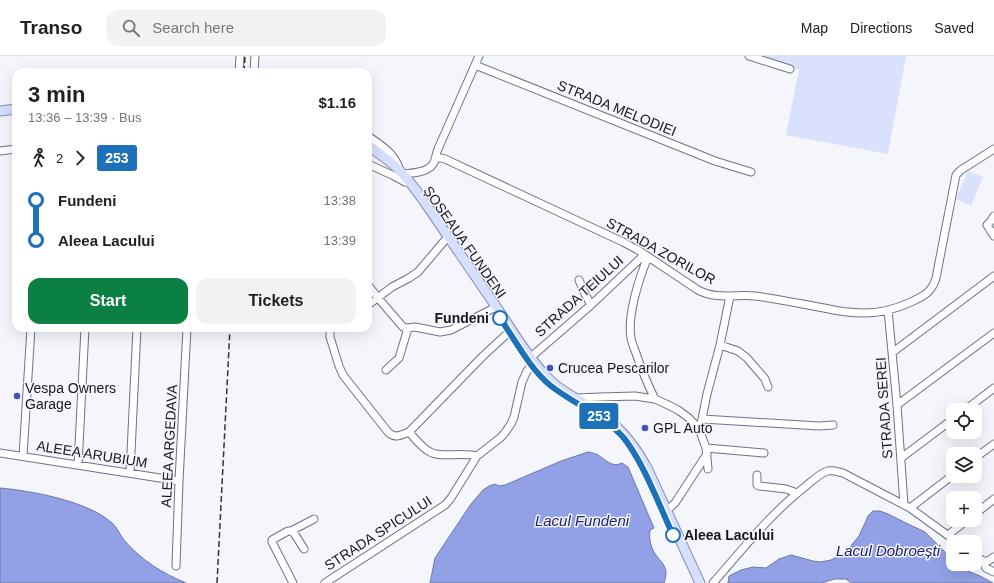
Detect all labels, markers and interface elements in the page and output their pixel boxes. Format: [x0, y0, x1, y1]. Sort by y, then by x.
search box [106, 10, 386, 46]
text: Transo [20, 17, 82, 38]
icon: search [120, 17, 142, 39]
text: Search here [152, 19, 234, 36]
text: Map [801, 20, 828, 36]
text: Directions [850, 20, 912, 36]
text: Saved [934, 20, 974, 36]
street label: STRADA MELODIEI [555, 77, 679, 139]
text: 3 min [28, 82, 85, 107]
text: $1.16 [318, 94, 356, 111]
text: 13:36 – 13:39 · Bus [28, 110, 141, 125]
icon: walk [28, 147, 50, 169]
icon: forward [69, 147, 91, 169]
text: 253 [105, 150, 129, 166]
text: 2 [56, 151, 63, 166]
street label: ȘOSEAUA FUNDENI [420, 183, 510, 301]
text: Fundeni [58, 192, 116, 209]
text: 13:38 [323, 193, 356, 208]
street label: STRADA ZORILOR [604, 214, 718, 288]
text: Aleea Lacului [58, 232, 155, 249]
text: 13:39 [323, 233, 356, 248]
street label: STRADA TEIULUI [532, 252, 626, 340]
button: Start [28, 278, 188, 324]
button: Tickets [196, 278, 356, 324]
place label: Fundeni [435, 310, 489, 326]
marker: Fundeni [492, 310, 508, 326]
street label: STRADA SEREI [872, 357, 896, 459]
place label: Crucea Pescarilor [558, 360, 670, 376]
marker: Crucea Pescarilor [545, 363, 555, 373]
place label: Vespa Owners Garage [25, 380, 116, 412]
street label: ALEEA ARGEDAVA [158, 383, 180, 508]
marker: Vespa Owners Garage [12, 391, 22, 401]
line badge: 253 [576, 403, 622, 429]
map controls [946, 403, 982, 571]
button: locate [946, 403, 982, 439]
text: 253 [587, 408, 611, 424]
place label: GPL Auto [653, 420, 713, 436]
marker: GPL Auto [640, 423, 650, 433]
street label: ALEEA ARUBIUM [35, 437, 149, 471]
button: layers [946, 447, 982, 483]
button: + [946, 491, 982, 527]
street label: STRADA SPICULUI [321, 492, 435, 574]
water label: Lacul Fundeni [535, 512, 630, 529]
marker: Aleea Lacului [665, 527, 681, 543]
place label: Aleea Lacului [684, 527, 774, 543]
button: − [946, 535, 982, 571]
water label: Lacul Dobroești [836, 542, 941, 559]

